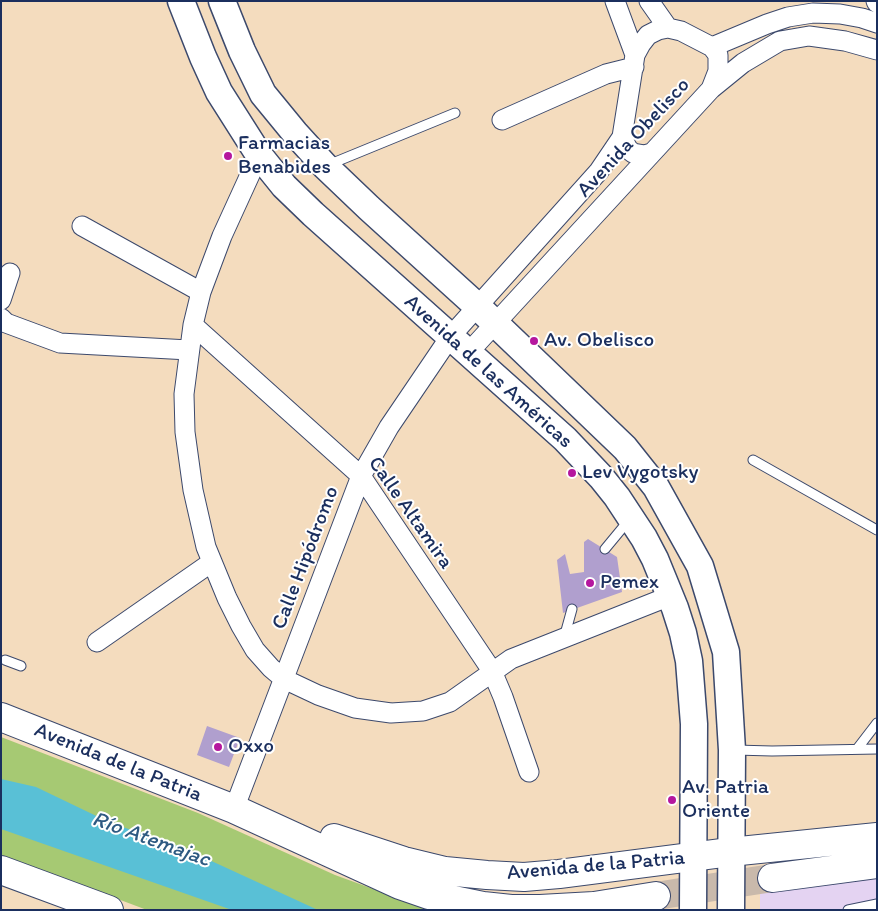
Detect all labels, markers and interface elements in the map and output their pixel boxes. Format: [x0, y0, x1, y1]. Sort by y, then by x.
street label: Avenida Obelisco [572, 73, 696, 203]
place label: Farmacias Benabides [238, 131, 331, 181]
marker: Farmacias Benabides [222, 150, 234, 162]
street label: Avenida de las Américas [399, 290, 577, 454]
place label: Av. Obelisco [544, 328, 654, 354]
marker: Av. Obelisco [528, 335, 540, 347]
street label: Calle Altamira [362, 452, 458, 574]
place label: Lev Vygotsky [582, 460, 698, 486]
marker: Lev Vygotsky [566, 467, 578, 479]
street label: Calle Hipódromo [267, 483, 345, 633]
place label: Pemex [600, 570, 659, 596]
marker: Pemex [584, 577, 596, 589]
street label: Avenida de la Patria [30, 718, 206, 808]
place label: Oxxo [228, 734, 274, 760]
marker: Oxxo [212, 741, 224, 753]
place label: Av. Patria Oriente [682, 775, 769, 825]
marker: Av. Patria Oriente [666, 794, 678, 806]
water label: Río Atemajac [88, 806, 214, 874]
street label: Avenida de la Patria [506, 846, 686, 886]

